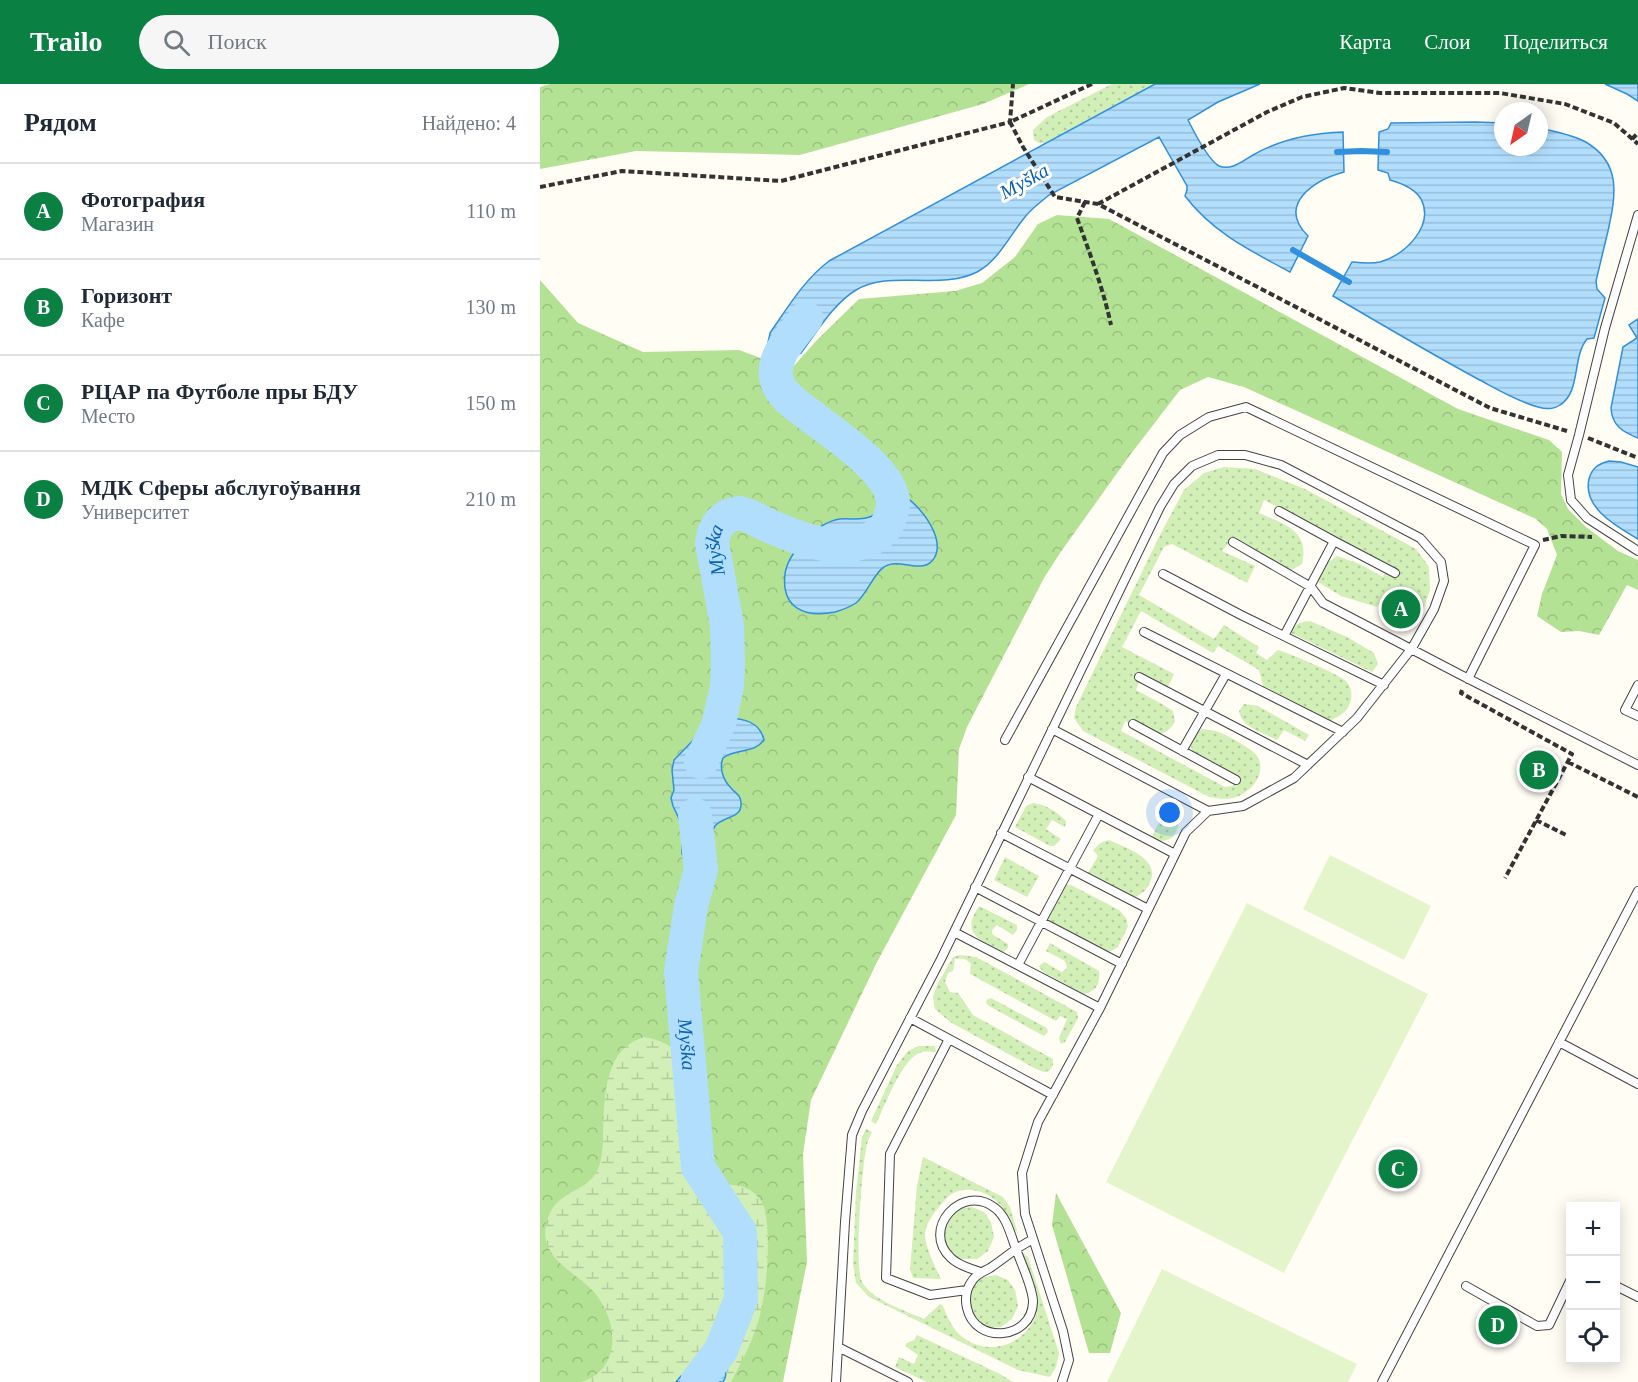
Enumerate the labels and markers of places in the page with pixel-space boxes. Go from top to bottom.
pin: A [1382,586,1420,632]
pin: B [1520,748,1558,792]
pin: C [1378,1146,1418,1192]
pin: D [1478,1302,1518,1348]

